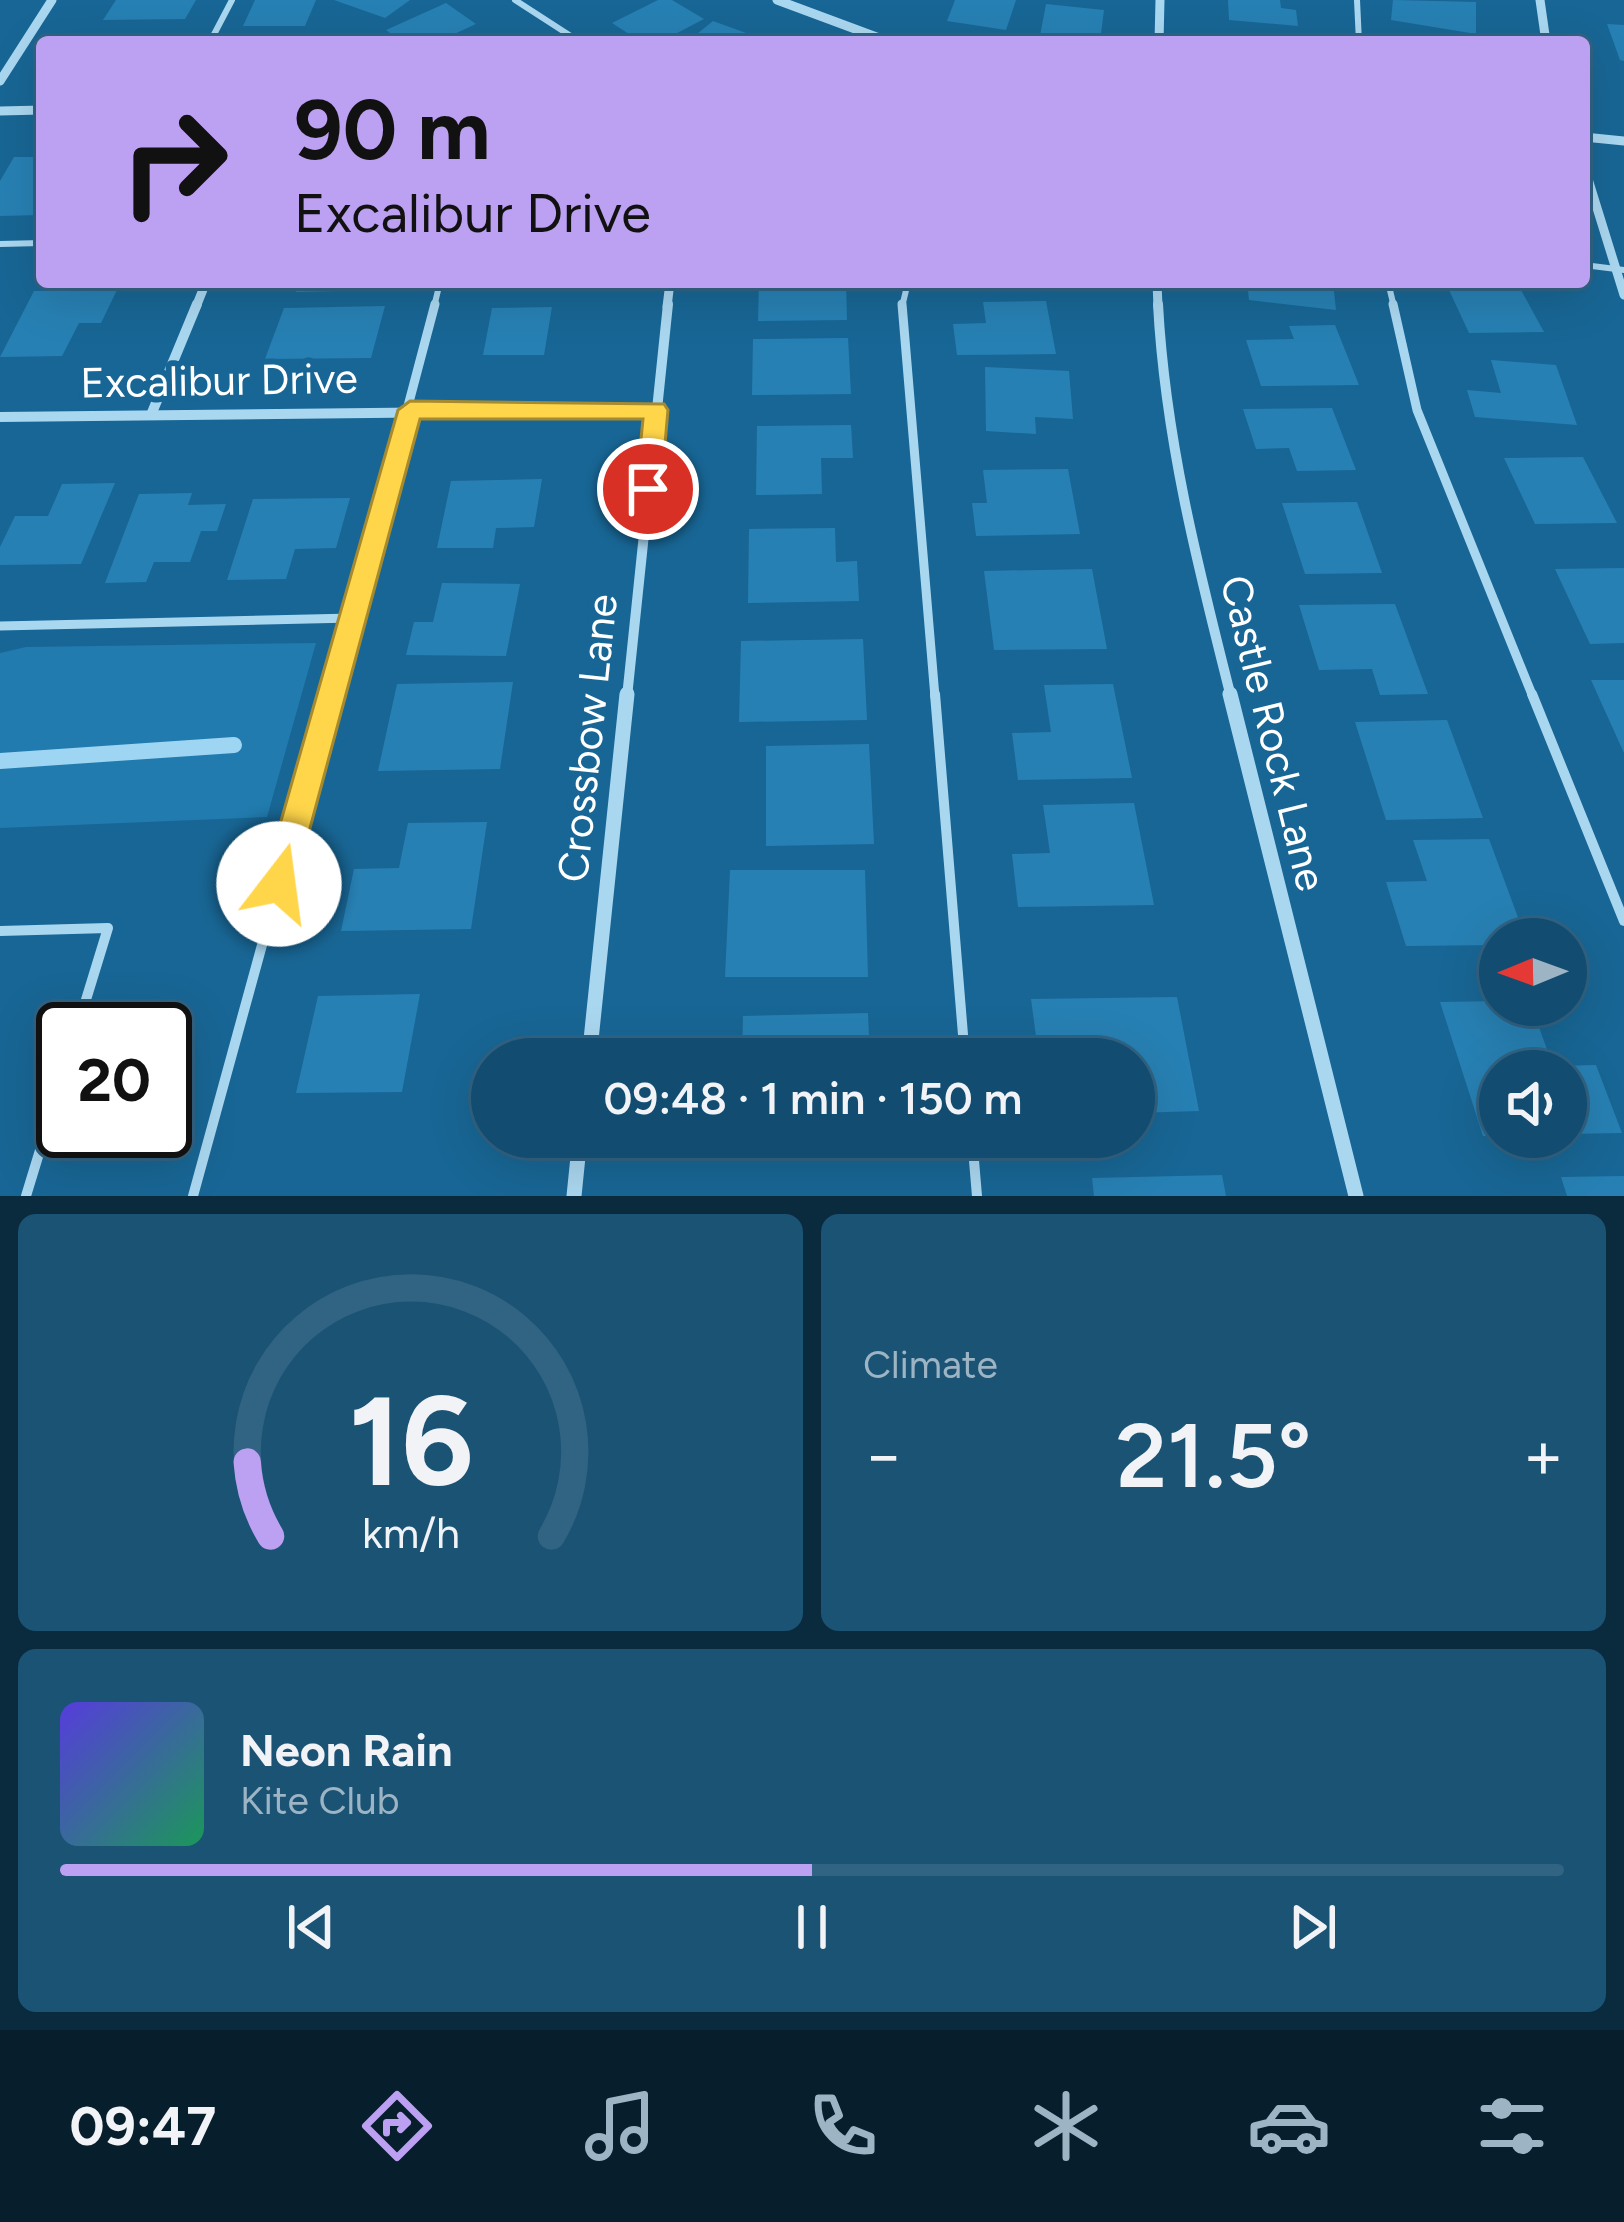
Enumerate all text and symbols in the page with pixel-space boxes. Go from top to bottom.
text: 90 m [294,79,490,180]
icon: right [96,84,252,240]
text: Excalibur Drive [294,181,651,246]
street label: Excalibur Drive [80,353,358,408]
pin [597,438,699,540]
icon: arrive [615,456,681,522]
street label: Castle Rock Lane [1210,570,1337,896]
street label: Crossbow Lane [547,592,628,885]
position arrow [216,821,342,947]
north arrow [1479,918,1587,1026]
map controls [1479,918,1587,1158]
speed limit sign: 20 [36,1002,192,1158]
button: sound [1479,1050,1587,1158]
text: 09:48 · 1 min · 150 m [604,1071,1022,1125]
text: Climate [863,1341,998,1388]
text: 16 [348,1366,473,1516]
text: 21.5° [1116,1401,1311,1510]
text: − [863,1415,904,1495]
text: + [1523,1415,1564,1495]
text: km/h [362,1506,459,1558]
text: Neon Rain [240,1723,453,1777]
text: Kite Club [240,1777,400,1824]
icon: previous [278,1894,344,1960]
icon: pause [779,1894,845,1960]
icon: next [1280,1894,1346,1960]
icon: directions [355,2084,439,2168]
icon: music [578,2084,662,2168]
icon: phone [801,2084,885,2168]
icon: climate [1024,2084,1108,2168]
icon: car [1247,2084,1331,2168]
icon: filters [1470,2084,1554,2168]
text: 09:47 [70,2094,216,2159]

